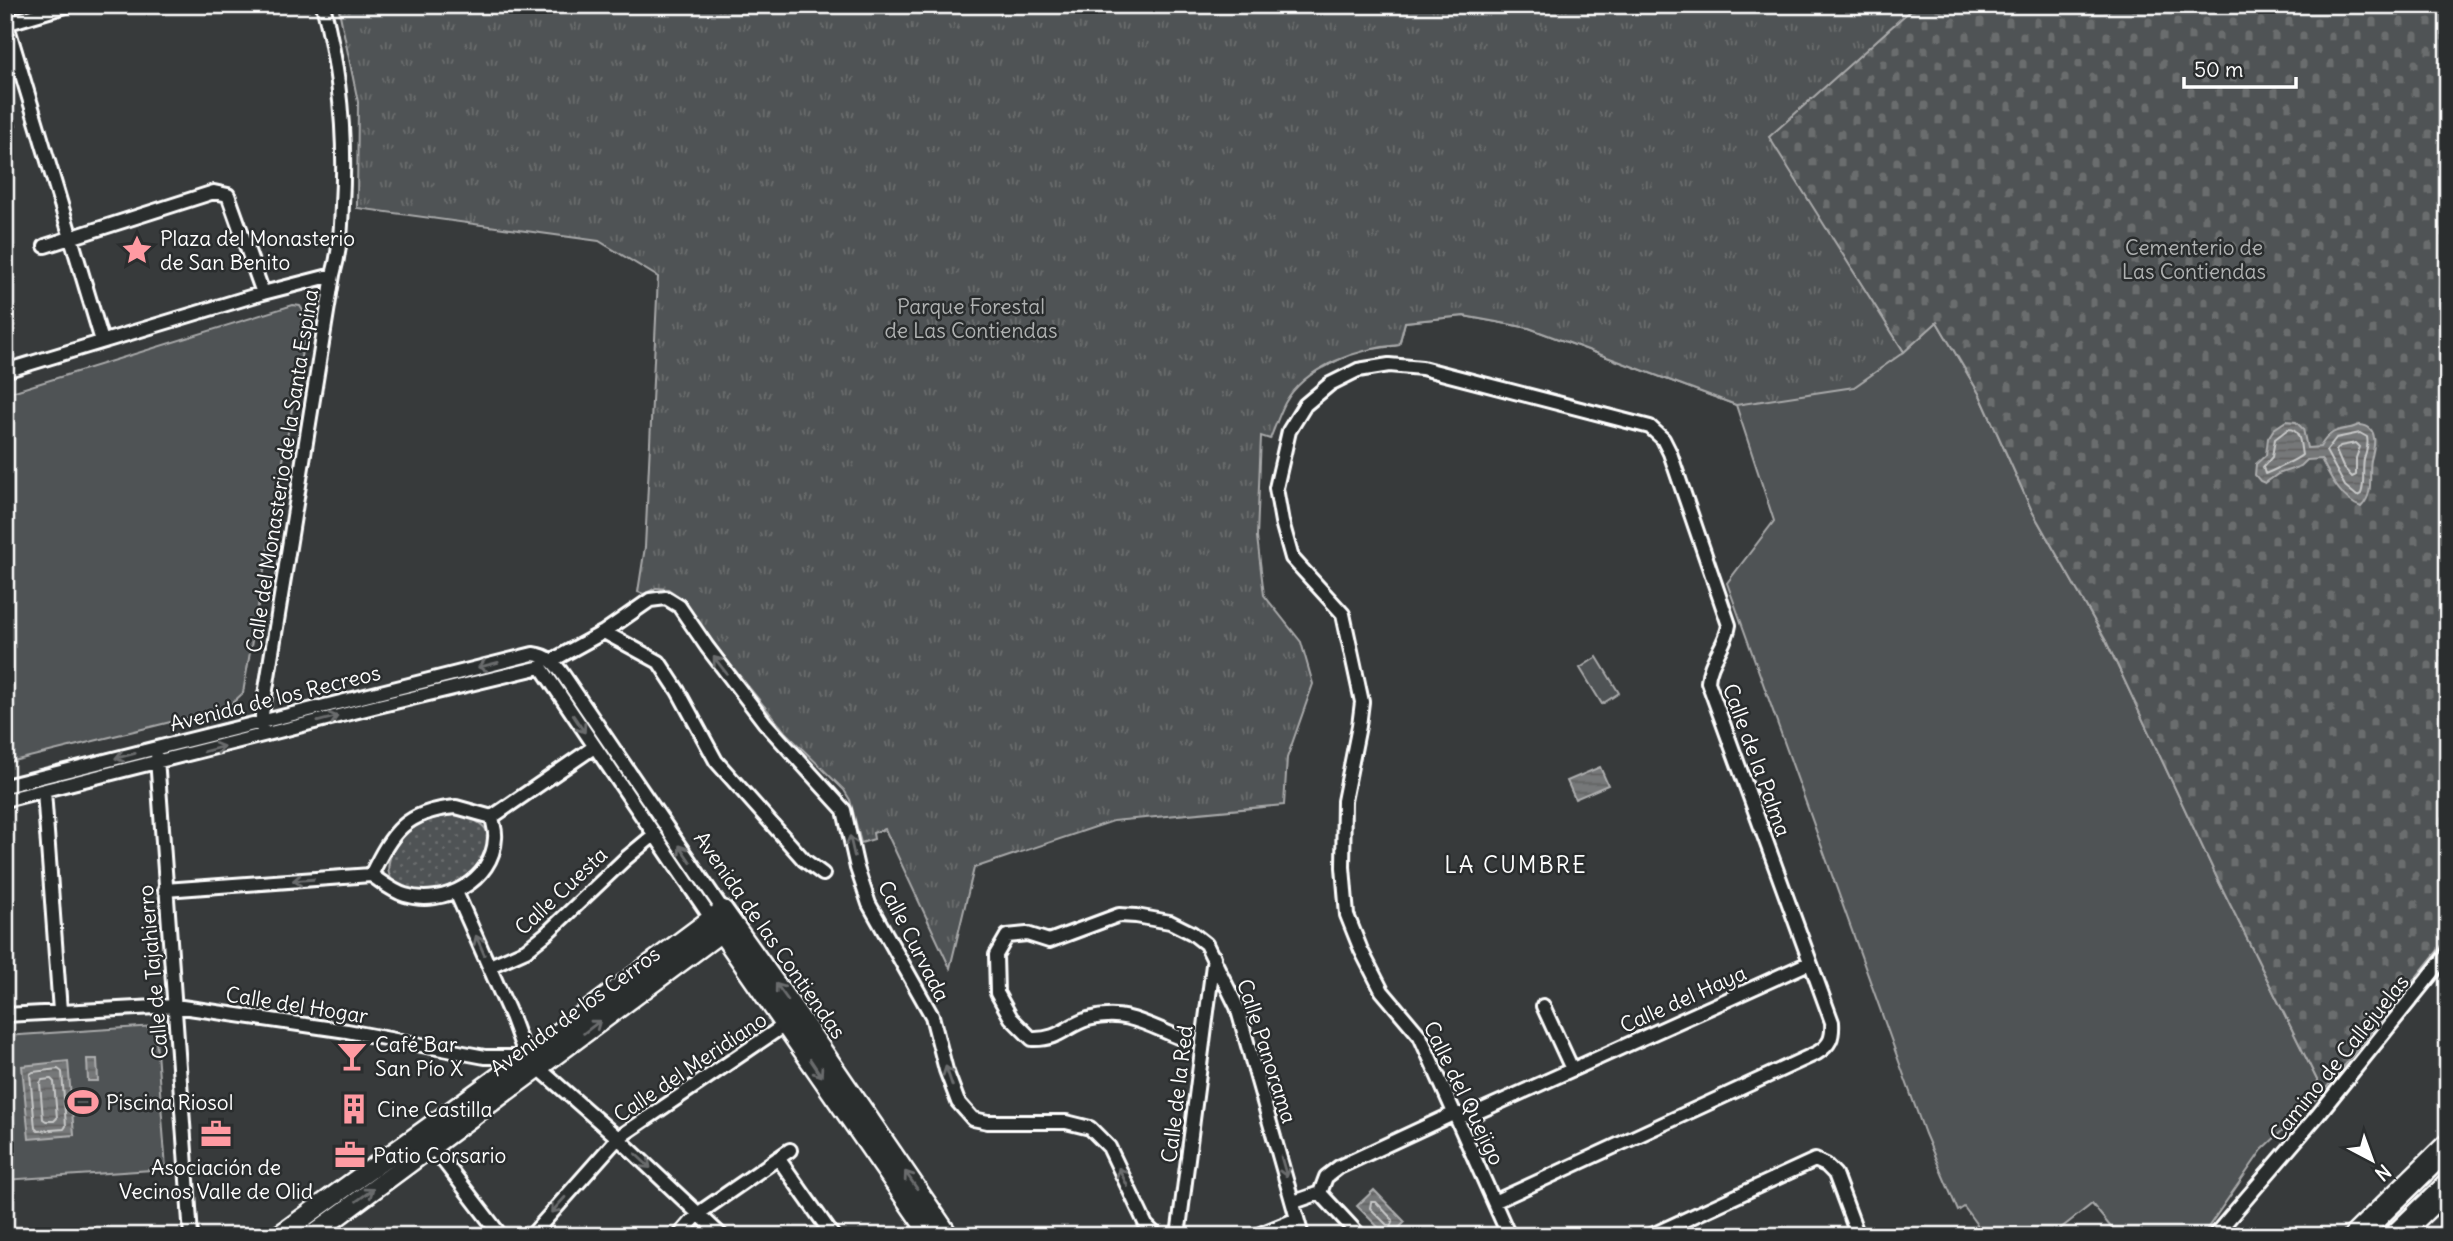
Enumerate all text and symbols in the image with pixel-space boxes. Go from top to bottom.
scale bar [2184,46,2296,90]
text: 50 m [2194,56,2243,83]
place label: Plaza del Monasterio de San Benito [160,225,355,276]
place icon: Plaza del Monasterio de San Benito [120,233,154,267]
park label: Cementerio de Las Contiendas [2122,234,2266,285]
street label: Calle del Monasterio de la Santa Espina [240,287,324,655]
park label: Parque Forestal de Las Contiendas [885,293,1057,344]
one-way arrow [713,656,728,674]
street label: Avenida de los Recreos [167,659,383,737]
one-way arrow [477,659,500,672]
street label: Calle de la Palma [1717,680,1797,840]
one-way arrow [316,712,339,725]
one-way arrow [572,714,586,733]
one-way arrow [203,741,225,754]
one-way arrow [114,750,137,763]
street label: Avenida de las Contiendas [688,826,852,1044]
one-way arrow [845,835,859,858]
street label: Calle Cuesta [509,841,613,941]
one-way arrow [678,844,692,864]
district label: LA CUMBRE [1444,850,1588,879]
one-way arrow [293,874,315,887]
street label: Calle Curvada [872,876,956,1006]
street label: Calle de Tajahierro [132,884,174,1060]
one-way arrow [473,934,486,956]
street label: Avenida de los Cerros [485,940,665,1082]
street label: Calle del Haya [1616,959,1750,1039]
street label: Camino de Callejuelas [2263,969,2415,1147]
street label: Calle Panorama [1231,975,1303,1127]
street label: Calle del Hogar [224,980,371,1030]
one-way arrow [775,983,789,1002]
street label: Calle del Meridiano [608,1006,772,1128]
street label: Calle del Quejigo [1417,1017,1511,1169]
one-way arrow [582,1019,601,1034]
street label: Calle de la Red [1155,1024,1199,1164]
place label: Café Bar San Pío X [375,1031,463,1082]
bar icon: Café Bar San Pío X [335,1039,369,1073]
one-way arrow [808,1058,823,1077]
one-way arrow [942,1066,954,1088]
sports icon: Piscina Riosol [66,1085,100,1119]
place label: Piscina Riosol [106,1089,233,1116]
building icon: Cine Castilla [337,1092,371,1126]
place label: Cine Castilla [377,1096,492,1123]
office icon: Asociación de Vecinos Valle de Olid [199,1117,233,1151]
north arrow [2338,1126,2408,1196]
office icon: Patio Corsario [333,1138,367,1172]
place label: Patio Corsario [373,1142,506,1169]
one-way arrow [634,1153,652,1169]
place label: Asociación de Vecinos Valle de Olid [119,1154,313,1205]
one-way arrow [1278,1156,1291,1178]
text: N [2370,1159,2396,1186]
one-way arrow [1115,1167,1129,1188]
one-way arrow [904,1170,918,1190]
one-way arrow [356,1188,374,1203]
one-way arrow [550,1196,566,1214]

